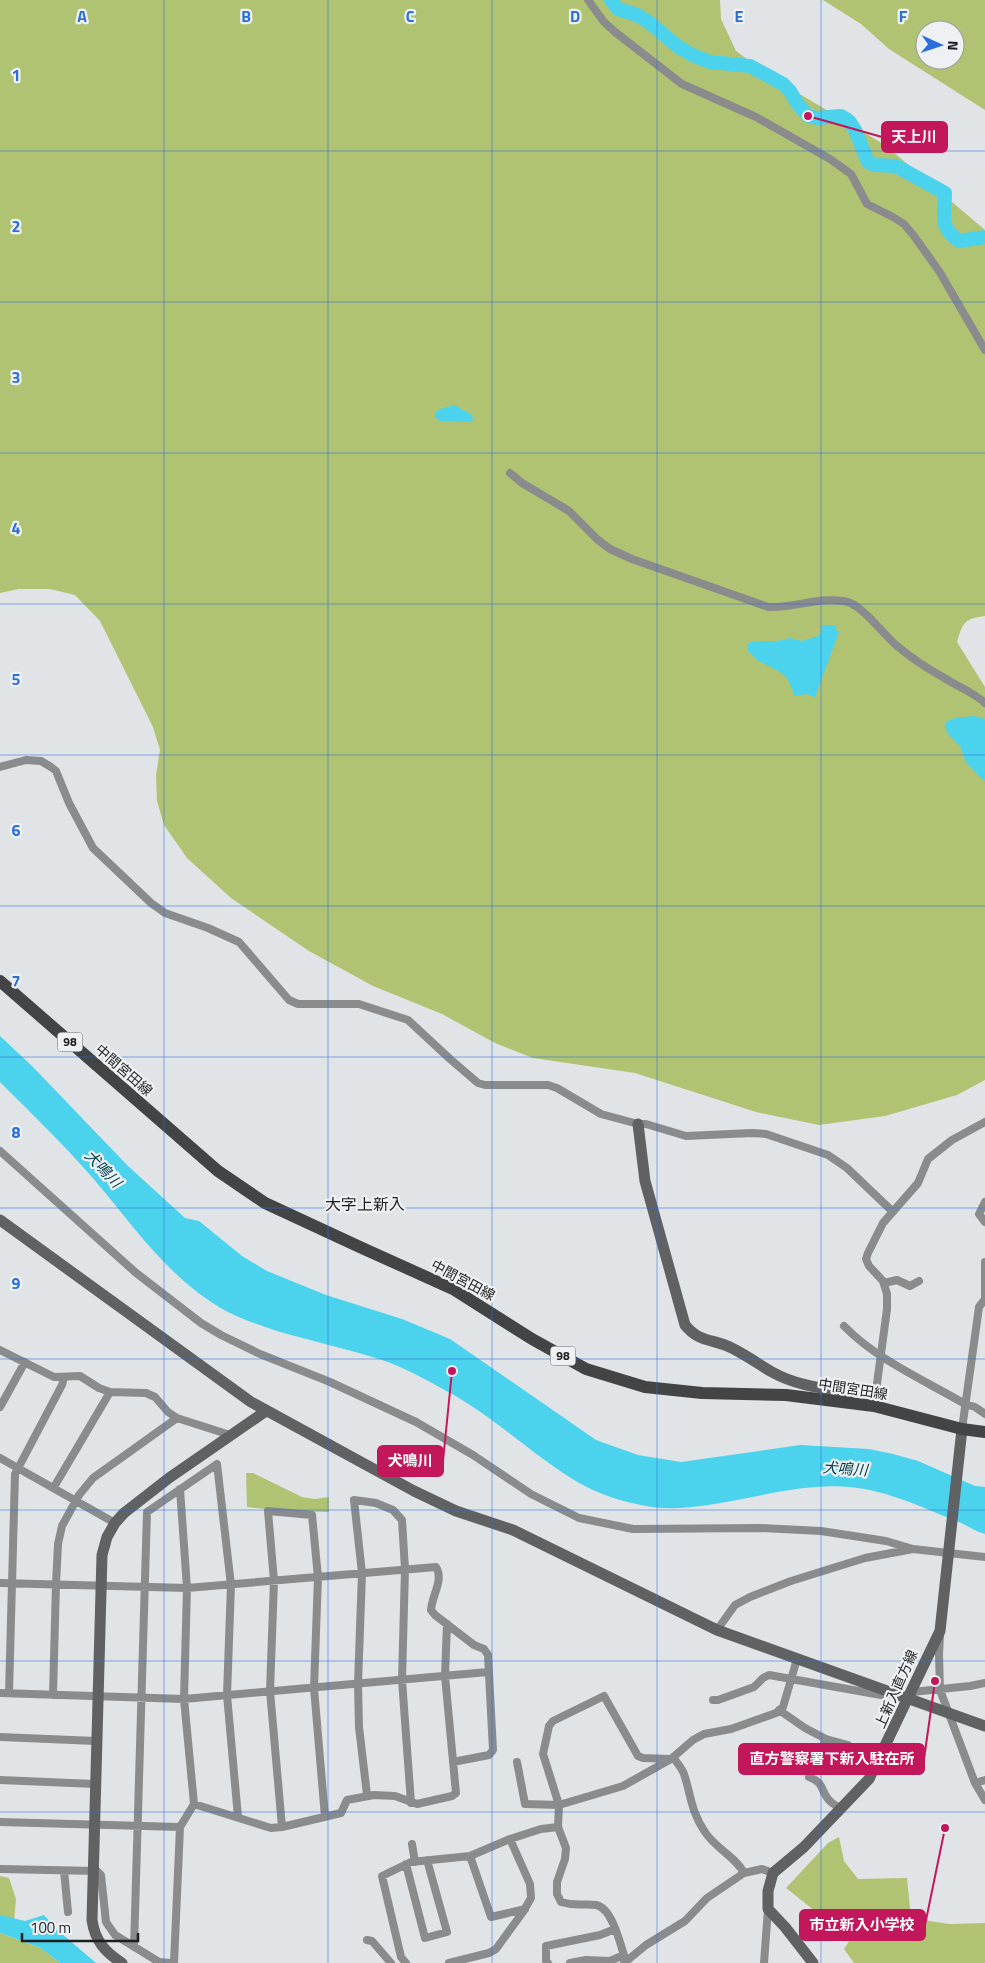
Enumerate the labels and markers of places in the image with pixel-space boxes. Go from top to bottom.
callout: 天上川 [882,122,947,152]
callout: 犬鳴川 [378,1446,443,1476]
callout: 直方警察署下新入駐在所 [739,1744,924,1774]
callout: 市立新入小学校 [800,1910,925,1940]

